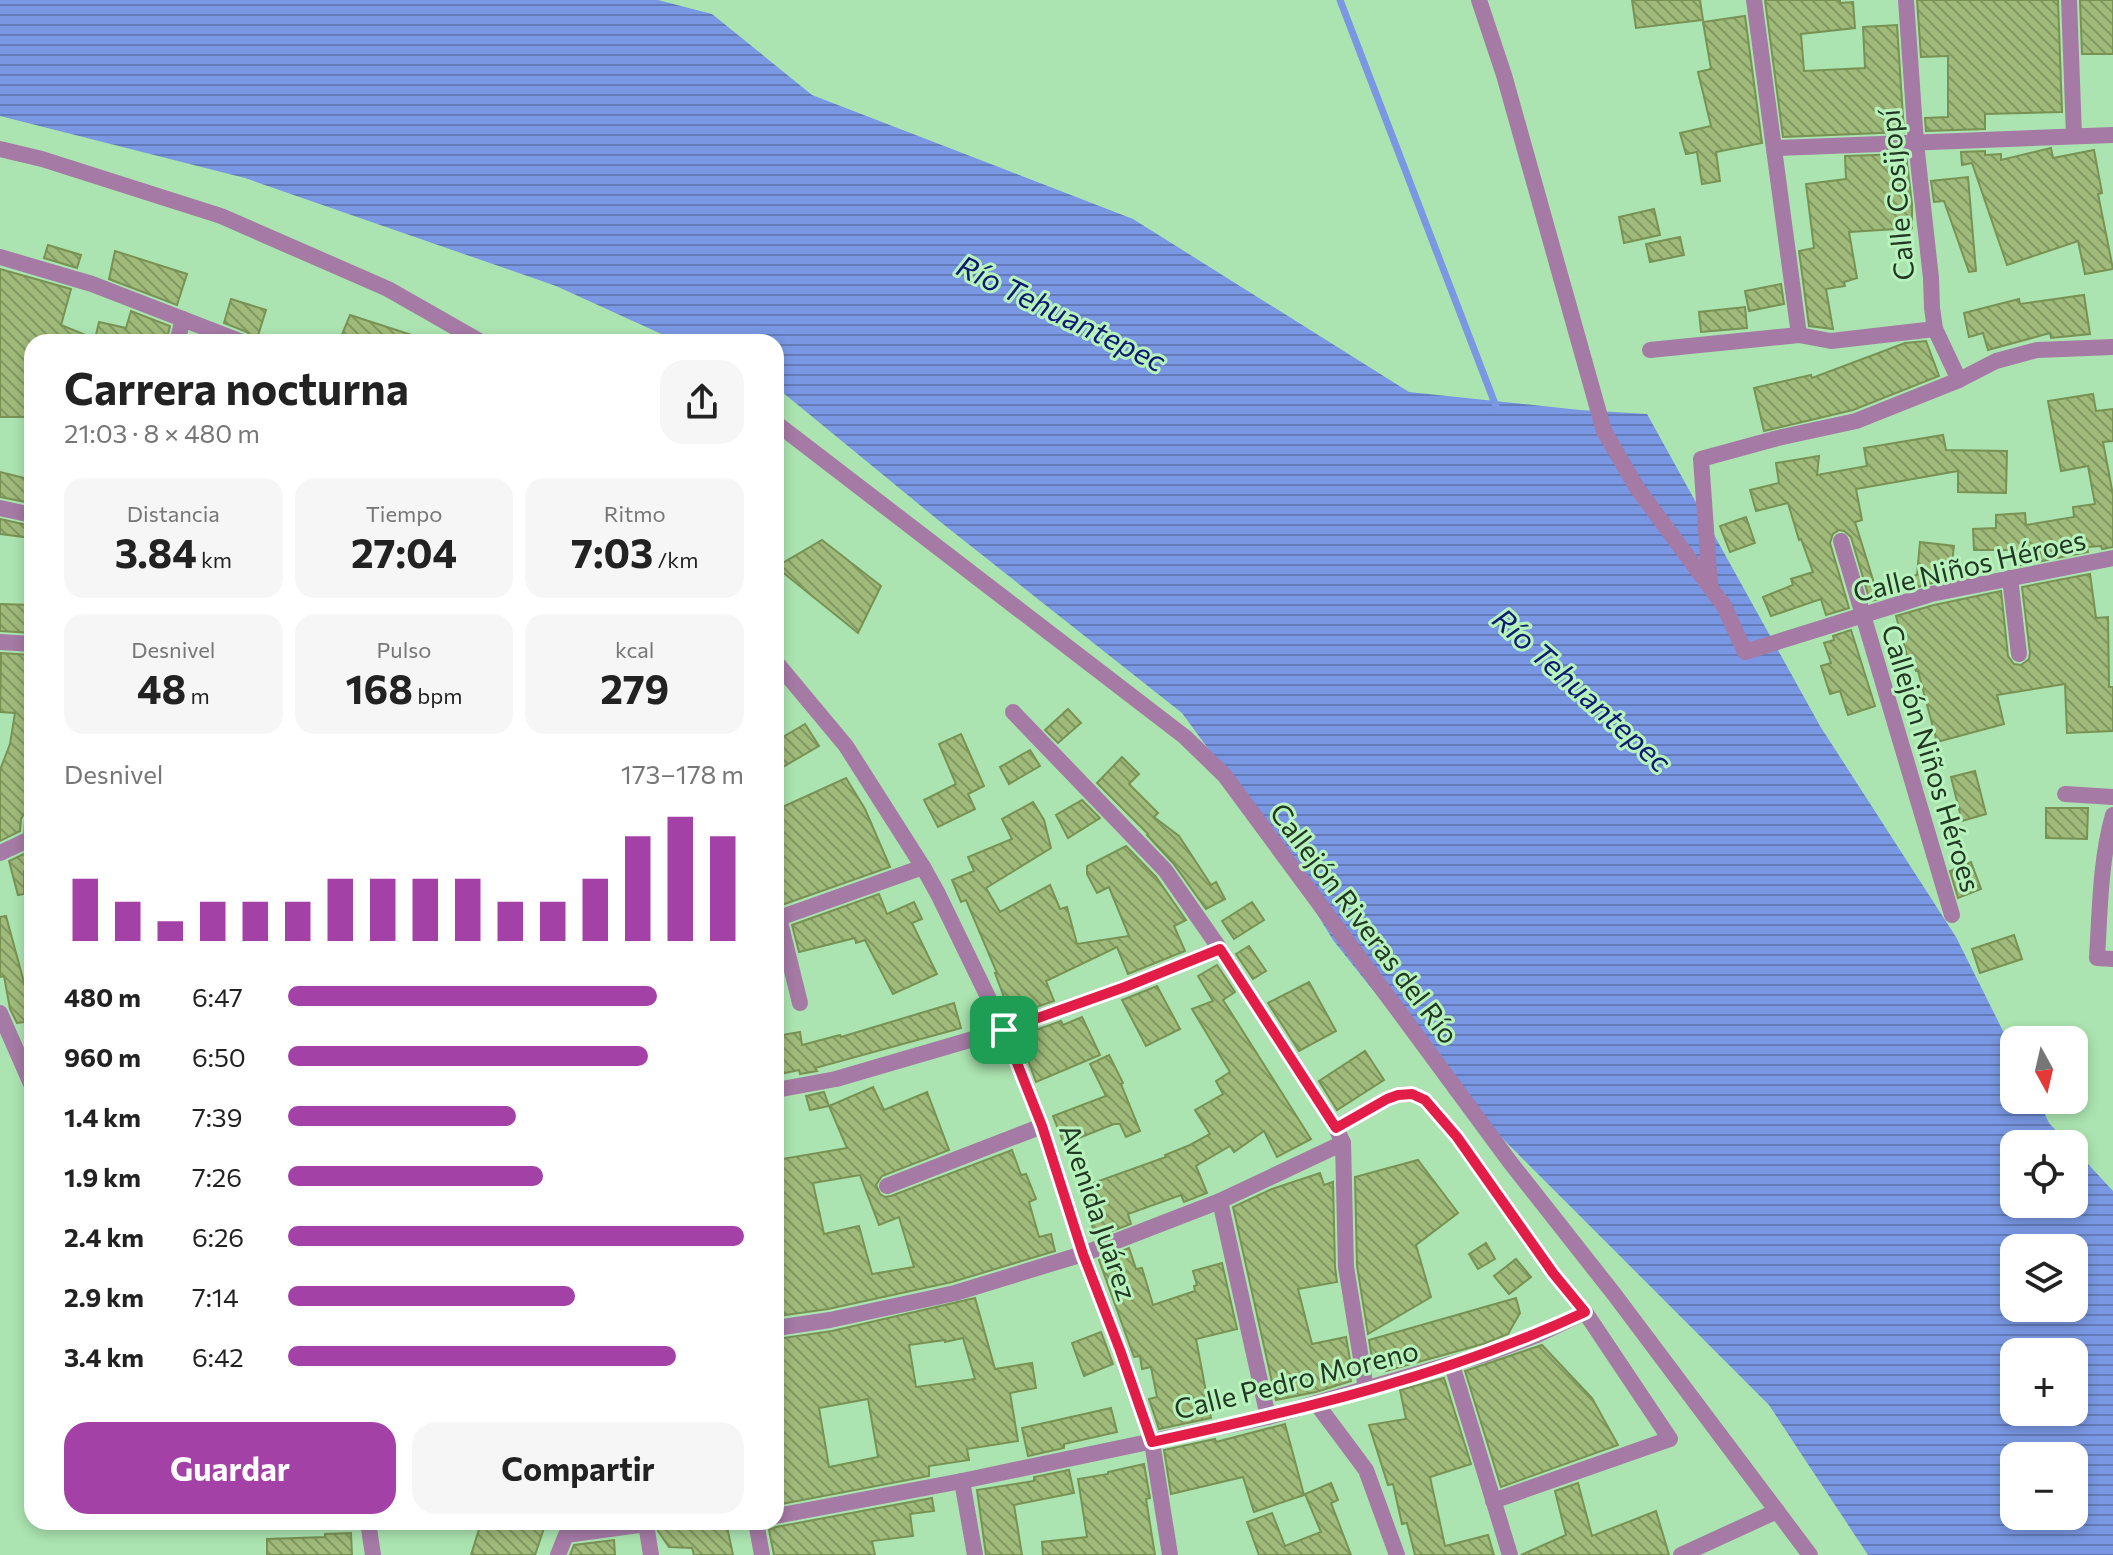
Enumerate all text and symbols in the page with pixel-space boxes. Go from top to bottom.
street label: Calle Cosijopí [1872,107,1920,282]
water label: Río Tehuantepec [952,246,1172,379]
text: Carrera nocturna [64,360,409,414]
button: share [660,360,744,444]
text: 21:03 · 8 × 480 m [64,417,260,448]
text: Distancia [127,500,220,527]
text: Tiempo [366,500,442,527]
text: Ritmo [604,500,666,527]
street label: Calle Niños Héroes [1849,522,2089,608]
text: 3.84 [115,527,197,576]
text: 27:04 [351,527,457,576]
text: 7:03 [571,527,653,576]
text: km [197,546,232,573]
text: /km [653,546,698,573]
water label: Río Tehuantepec [1486,599,1680,779]
street label: Callejón Niños Héroes [1875,620,1989,896]
text: Desnivel [131,636,215,663]
text: Pulso [377,636,431,663]
text: kcal [615,636,654,663]
text: 48 [137,663,186,712]
text: 168 [346,663,413,712]
text: 279 [600,663,669,712]
text: m [186,682,210,709]
text: bpm [413,682,462,709]
text: Desnivel [64,758,163,789]
text: 173–178 m [621,758,744,789]
street label: Callejón Riveras del Río [1263,796,1467,1050]
text: 480 m [64,981,141,1012]
text: 6:47 [192,981,243,1012]
pin [970,996,1038,1064]
icon: arrive [982,1008,1026,1052]
north arrow [2000,1026,2088,1114]
map controls [2000,1026,2088,1530]
text: 960 m [64,1041,141,1072]
text: 6:50 [192,1041,246,1072]
text: 1.4 km [64,1101,141,1132]
text: 7:39 [192,1101,242,1132]
street label: Avenida Juárez [1053,1119,1145,1305]
button: locate [2000,1130,2088,1218]
text: 1.9 km [64,1161,141,1192]
text: 7:26 [192,1161,242,1192]
text: 2.4 km [64,1221,144,1252]
text: 6:26 [192,1221,244,1252]
button: layers [2000,1234,2088,1322]
text: 2.9 km [64,1281,144,1312]
text: 7:14 [192,1281,239,1312]
street label: Calle Pedro Moreno [1170,1332,1422,1426]
button: + [2000,1338,2088,1426]
text: 3.4 km [64,1341,144,1372]
text: 6:42 [192,1341,244,1372]
button: Guardar [64,1422,396,1514]
button: Compartir [412,1422,744,1514]
button: − [2000,1442,2088,1530]

